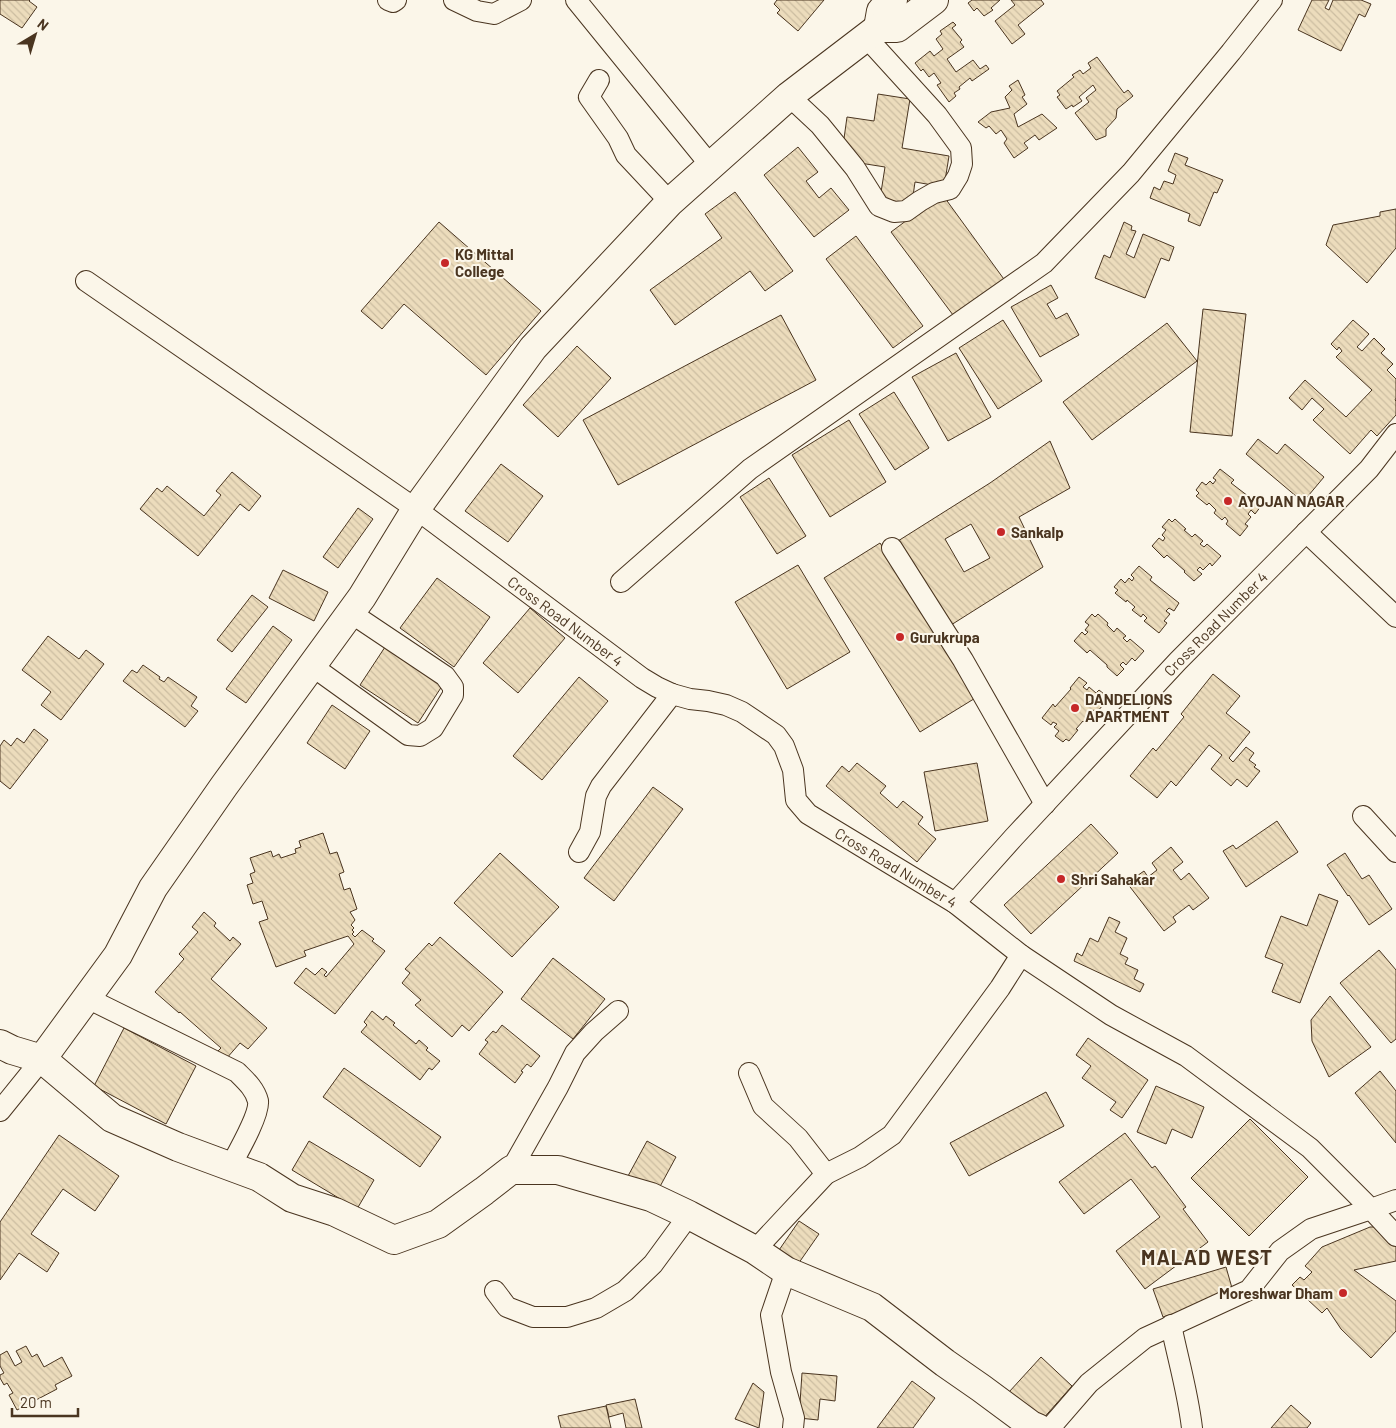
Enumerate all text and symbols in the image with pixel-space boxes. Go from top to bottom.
north arrow [10,10,60,60]
text: N [34,15,52,34]
place label: KG Mittal College [455,245,514,280]
marker: KG Mittal College [439,257,451,269]
place label: AYOJAN NAGAR [1238,492,1344,510]
marker: AYOJAN NAGAR [1222,495,1234,507]
place label: Sankalp [1011,523,1064,541]
marker: Sankalp [995,526,1007,538]
street label: Cross Road Number 4 [1160,568,1271,679]
street label: Cross Road Number 4 [504,572,627,670]
place label: Gurukrupa [910,628,980,646]
marker: Gurukrupa [894,631,906,643]
place label: DANDELIONS APARTMENT [1085,690,1172,725]
marker: DANDELIONS APARTMENT [1069,702,1081,714]
street label: Cross Road Number 4 [832,824,961,911]
place label: Shri Sahakar [1071,870,1155,888]
marker: Shri Sahakar [1055,873,1067,885]
district label: MALAD WEST [1141,1245,1273,1269]
place label: Moreshwar Dham [1219,1284,1333,1302]
marker: Moreshwar Dham [1337,1287,1349,1299]
scale bar [12,1386,79,1418]
text: 20 m [20,1393,52,1411]

